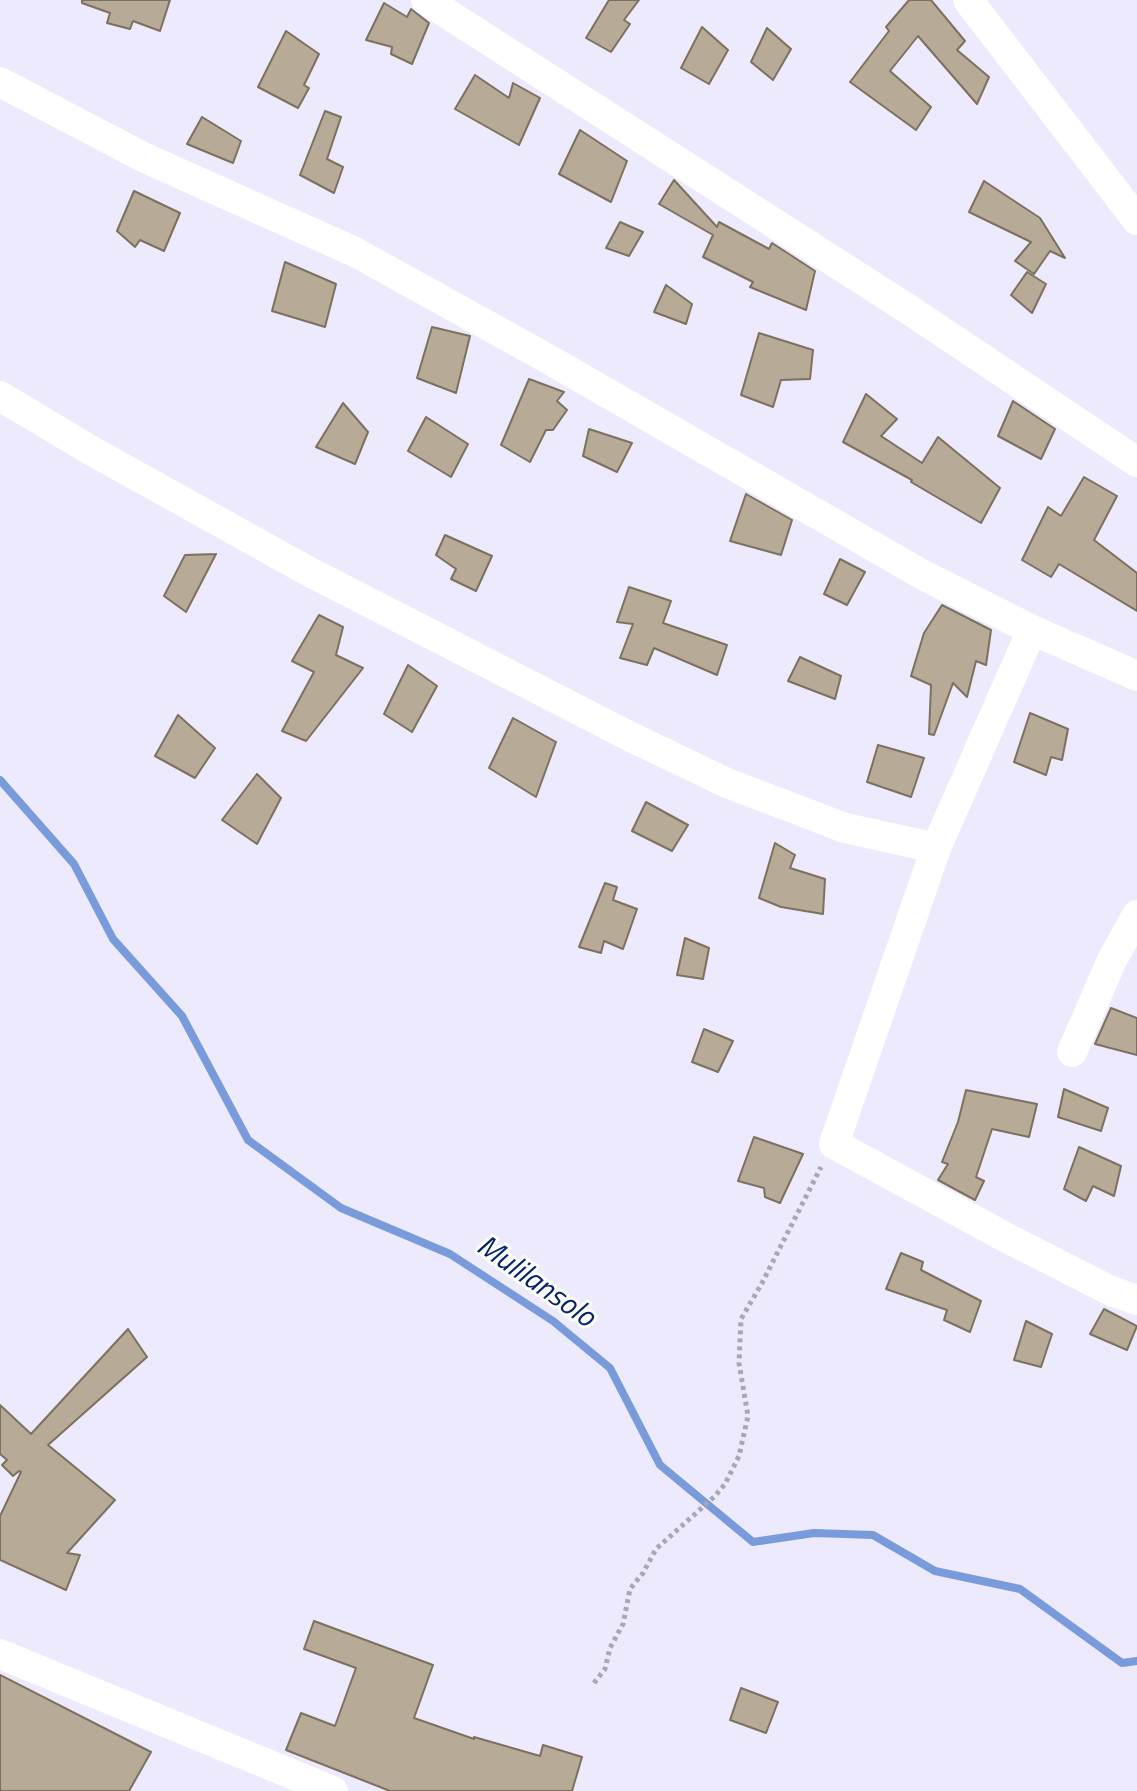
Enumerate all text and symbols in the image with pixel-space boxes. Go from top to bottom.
water label: Mulilansolo [469,1229,601,1337]

